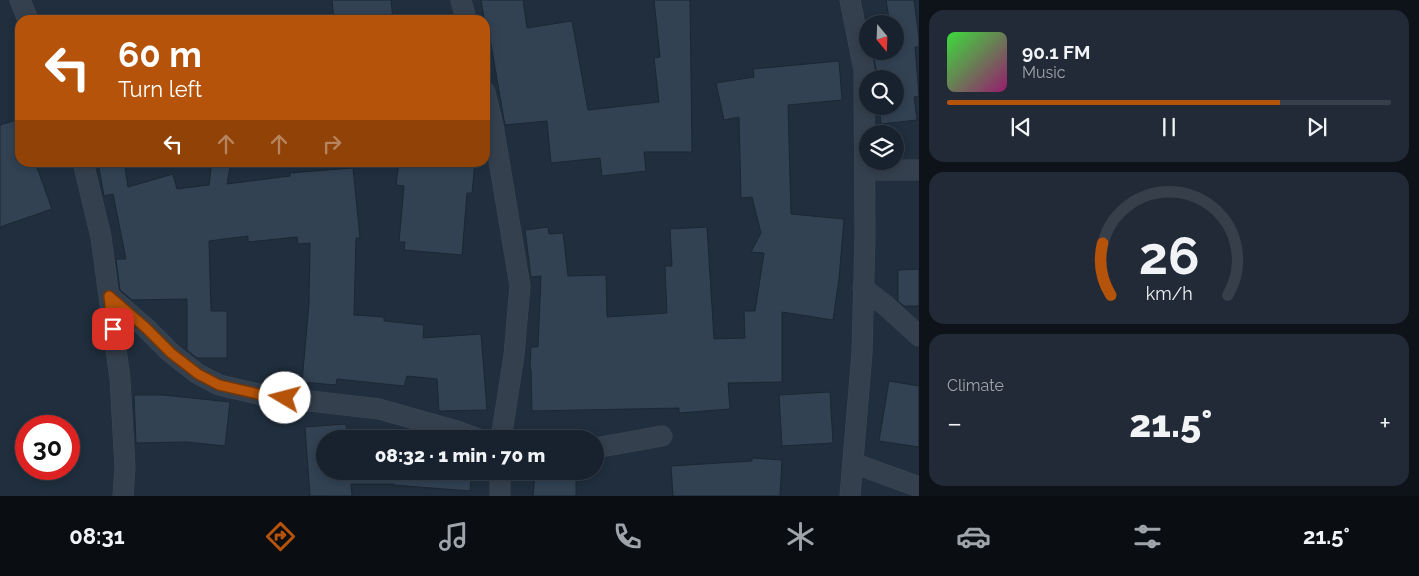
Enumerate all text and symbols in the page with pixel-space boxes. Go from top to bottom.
north arrow [859,15,904,60]
map controls [859,15,904,170]
text: 60 m [118,34,202,75]
icon: left [35,35,100,100]
text: 90.1 FM [1022,41,1090,63]
text: Music [1022,63,1066,82]
button: search [859,70,904,115]
text: Turn left [118,76,202,102]
icon: previous [1007,113,1035,141]
icon: pause [1155,113,1183,141]
icon: next [1303,113,1331,141]
button: layers [859,125,904,170]
icon: left [159,130,187,158]
icon: ahead [212,130,240,158]
icon: ahead [265,130,293,158]
icon: right [318,130,346,158]
text: 26 [1139,225,1199,286]
text: km/h [1145,283,1193,304]
pin [92,308,134,350]
icon: arrive [99,315,127,343]
position arrow [258,371,310,423]
text: Climate [947,376,1004,395]
text: 21.5° [1129,401,1212,446]
text: − [947,407,962,440]
text: + [1379,407,1391,440]
speed limit sign: 30 [15,415,80,480]
text: 08:32 · 1 min · 70 m [375,444,545,466]
icon: directions [263,519,298,554]
icon: music [436,519,471,554]
icon: phone [610,519,645,554]
icon: climate [783,519,818,554]
icon: car [956,519,991,554]
icon: filters [1130,519,1165,554]
text: 08:31 [69,523,125,549]
text: 21.5° [1303,523,1350,549]

